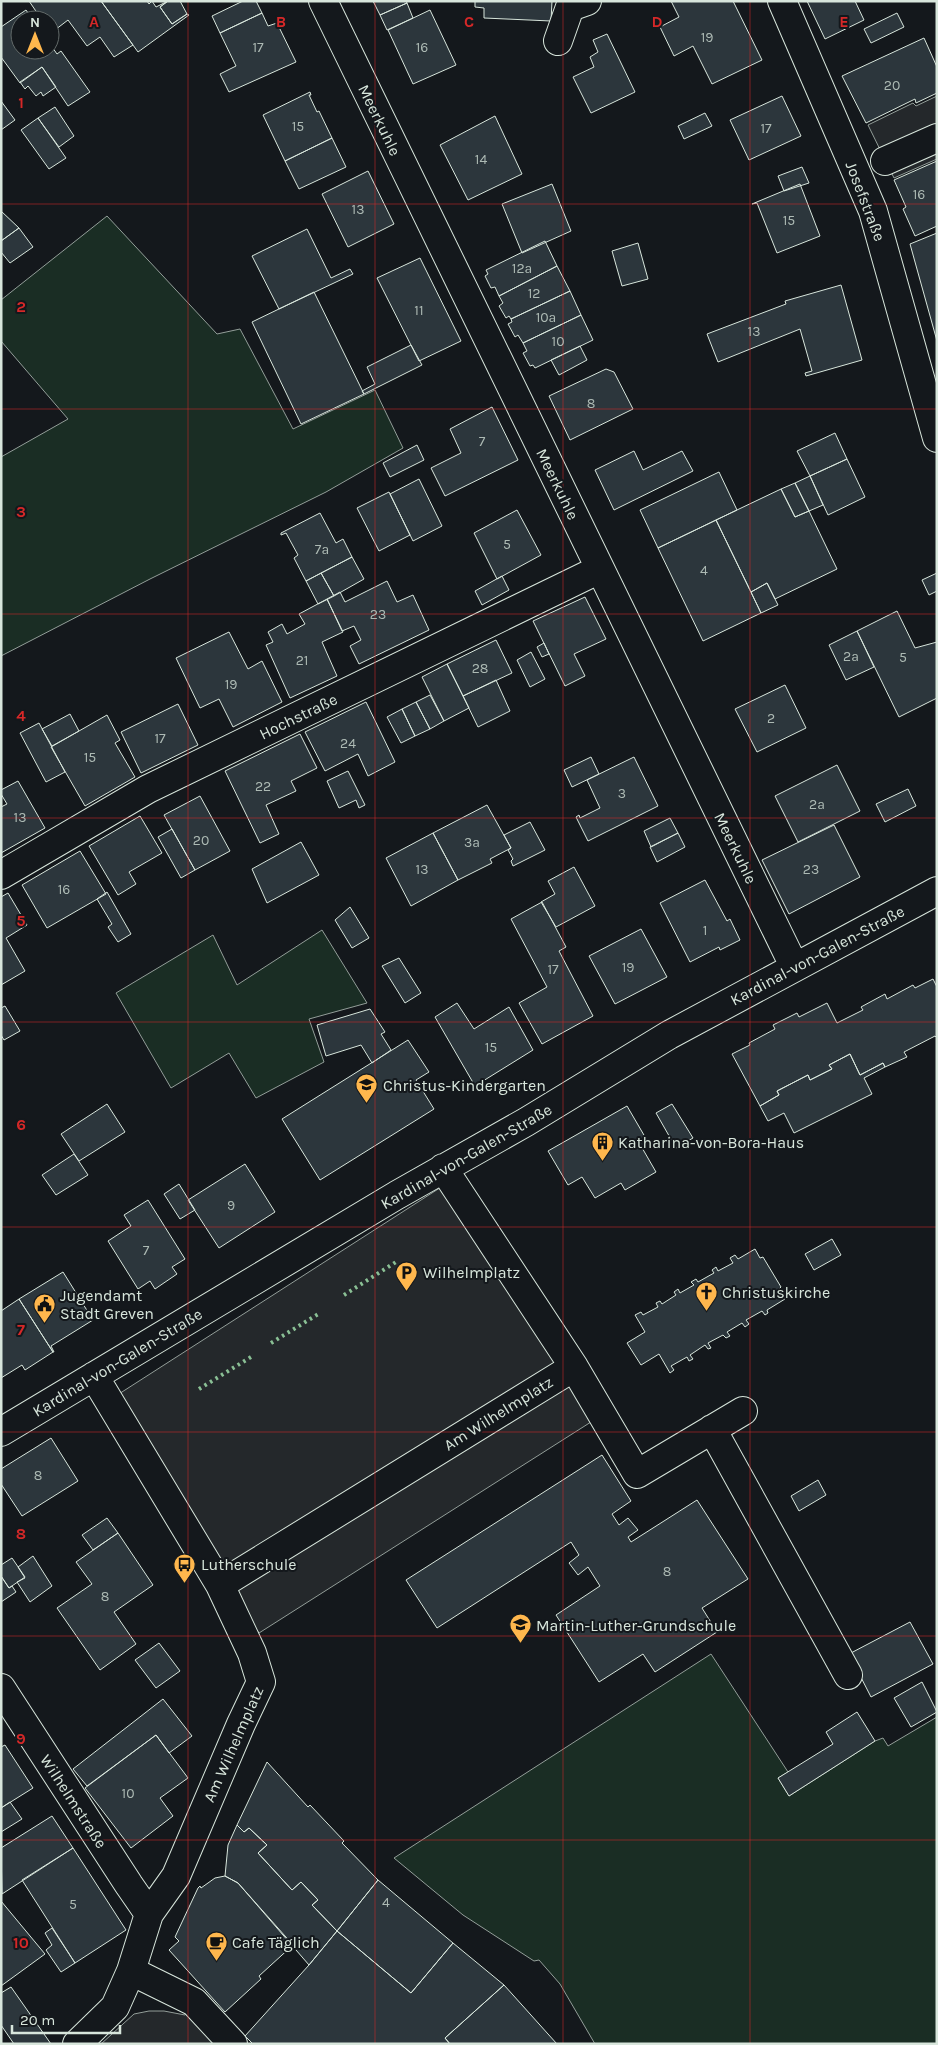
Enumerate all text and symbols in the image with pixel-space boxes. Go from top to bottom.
north arrow [10,10,60,60]
text: A [89,12,99,31]
text: B [276,12,286,31]
text: C [464,12,474,31]
text: D [652,12,663,31]
text: E [839,12,849,31]
text: N [30,14,40,31]
house number: 19 [701,29,713,46]
house number: 17 [252,39,264,56]
house number: 16 [416,39,428,56]
house number: 20 [884,77,900,94]
street label: Meerkuhle [354,82,405,159]
text: 1 [18,93,24,112]
house number: 15 [292,118,304,135]
house number: 17 [760,120,772,137]
house number: 14 [475,151,487,168]
street label: Josefstraße [842,159,889,244]
house number: 16 [913,186,925,203]
house number: 13 [352,201,364,218]
house number: 15 [783,212,795,229]
house number: 12a [512,260,532,277]
house number: 12 [528,285,540,302]
text: 2 [16,297,26,316]
house number: 11 [414,302,424,319]
house number: 10a [536,309,556,326]
house number: 13 [748,323,760,340]
house number: 10 [552,333,564,350]
house number: 8 [587,395,595,412]
house number: 7 [479,433,486,450]
street label: Meerkuhle [532,446,583,523]
text: 3 [16,502,26,521]
house number: 5 [503,536,511,553]
house number: 7a [315,541,329,558]
house number: 4 [700,562,708,579]
house number: 23 [370,606,386,623]
house number: 2a [843,648,859,665]
house number: 5 [899,649,907,666]
house number: 21 [296,652,308,669]
house number: 28 [472,660,488,677]
house number: 19 [225,676,237,693]
street label: Hochstraße [256,689,340,743]
text: 4 [16,706,26,725]
house number: 2 [767,710,775,727]
house number: 17 [154,730,166,747]
house number: 24 [340,735,356,752]
house number: 15 [84,749,96,766]
house number: 22 [255,778,271,795]
house number: 3 [618,785,626,802]
house number: 2a [809,796,825,813]
house number: 13 [14,809,26,826]
street label: Meerkuhle [710,810,761,887]
house number: 20 [193,832,209,849]
house number: 3a [464,834,480,851]
house number: 13 [416,861,428,878]
house number: 23 [803,861,819,878]
house number: 16 [58,881,70,898]
street label: Kardinal-von-Galen-Straße [727,901,908,1009]
text: 5 [16,911,26,930]
house number: 1 [703,922,707,939]
house number: 19 [622,959,634,976]
house number: 17 [547,961,559,978]
house number: 15 [485,1039,497,1056]
school or university icon: Christus-Kindergarten [355,1073,379,1104]
place label: Christus-Kindergarten [383,1076,546,1095]
street label: Kardinal-von-Galen-Straße [377,1100,555,1213]
text: 6 [16,1115,26,1134]
building icon: Katharina-von-Bora-Haus [590,1130,614,1161]
place label: Katharina-von-Bora-Haus [618,1133,804,1152]
house number: 9 [227,1197,235,1214]
house number: 7 [143,1242,150,1259]
parking icon: Wilhelmplatz [395,1260,419,1291]
place label: Wilhelmplatz [423,1263,520,1282]
church icon: Christuskirche [694,1280,718,1311]
place label: Christuskirche [722,1283,830,1302]
place label: Jugendamt Stadt Greven [60,1286,154,1323]
public building icon: Jugendamt Stadt Greven [32,1292,56,1323]
street label: Kardinal-von-Galen-Straße [29,1304,205,1421]
text: 7 [17,1320,25,1339]
street label: Am Wilhelmplatz [440,1372,556,1455]
house number: 8 [34,1467,42,1484]
text: 8 [16,1524,26,1543]
bus stop icon: Lutherschule [173,1552,197,1583]
place label: Lutherschule [201,1555,297,1574]
house number: 8 [663,1563,671,1580]
house number: 8 [101,1588,109,1605]
school or university icon: Martin-Luther-Grundschule [508,1613,532,1644]
place label: Martin-Luther-Grundschule [536,1616,736,1635]
street label: Am Wilhelmplatz [199,1683,268,1805]
text: 9 [16,1729,26,1748]
street label: Wilhelmstraße [36,1751,111,1852]
house number: 10 [122,1785,134,1802]
house number: 4 [382,1894,390,1911]
house number: 5 [69,1896,77,1913]
cafe icon: Cafe Täglich [204,1930,228,1961]
text: 10 [13,1933,29,1952]
place label: Cafe Täglich [232,1933,320,1952]
scale bar [12,2002,120,2034]
text: 20 m [20,2011,55,2029]

